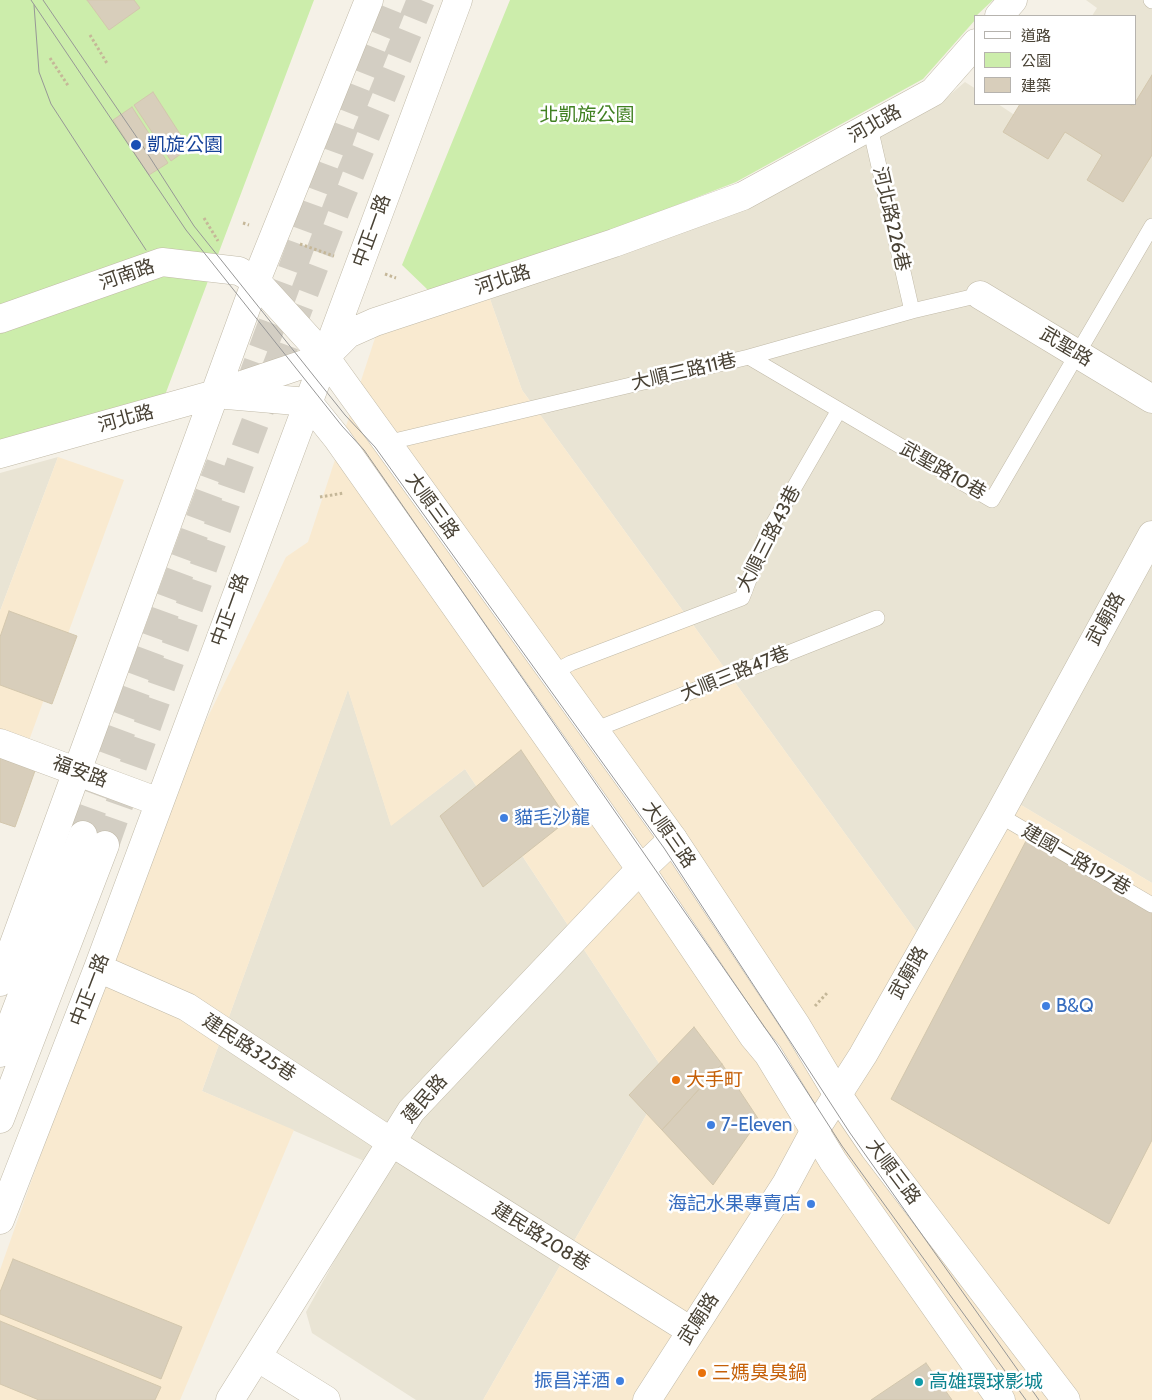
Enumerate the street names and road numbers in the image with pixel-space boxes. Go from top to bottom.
street label: 河北路 [845,100,905,148]
street label: 河北路226巷 [868,164,914,274]
street label: 中正一路 [348,191,396,271]
street label: 河南路 [96,255,158,295]
street label: 河北路 [472,260,534,300]
street label: 武聖路 [1036,323,1096,371]
street label: 大順三路11巷 [629,349,739,395]
street label: 河北路 [96,401,156,437]
street label: 武聖路10巷 [896,437,990,505]
street label: 大順三路 [400,469,464,543]
street label: 大順三路43巷 [732,482,806,596]
street label: 中正一路 [206,570,254,650]
street label: 武廟路 [1082,589,1130,649]
street label: 大順三路47巷 [677,642,793,706]
street label: 福安路 [49,752,111,792]
street label: 大順三路 [638,797,700,873]
street label: 建國一路197巷 [1018,820,1134,900]
street label: 武廟路 [885,943,933,1003]
street label: 中正一路 [66,950,114,1030]
street label: 建民路325巷 [198,1009,300,1087]
street label: 建民路 [398,1070,452,1128]
street label: 大順三路 [861,1135,925,1209]
street label: 建民路208巷 [488,1198,594,1276]
street label: 武廟路 [674,1289,724,1349]

